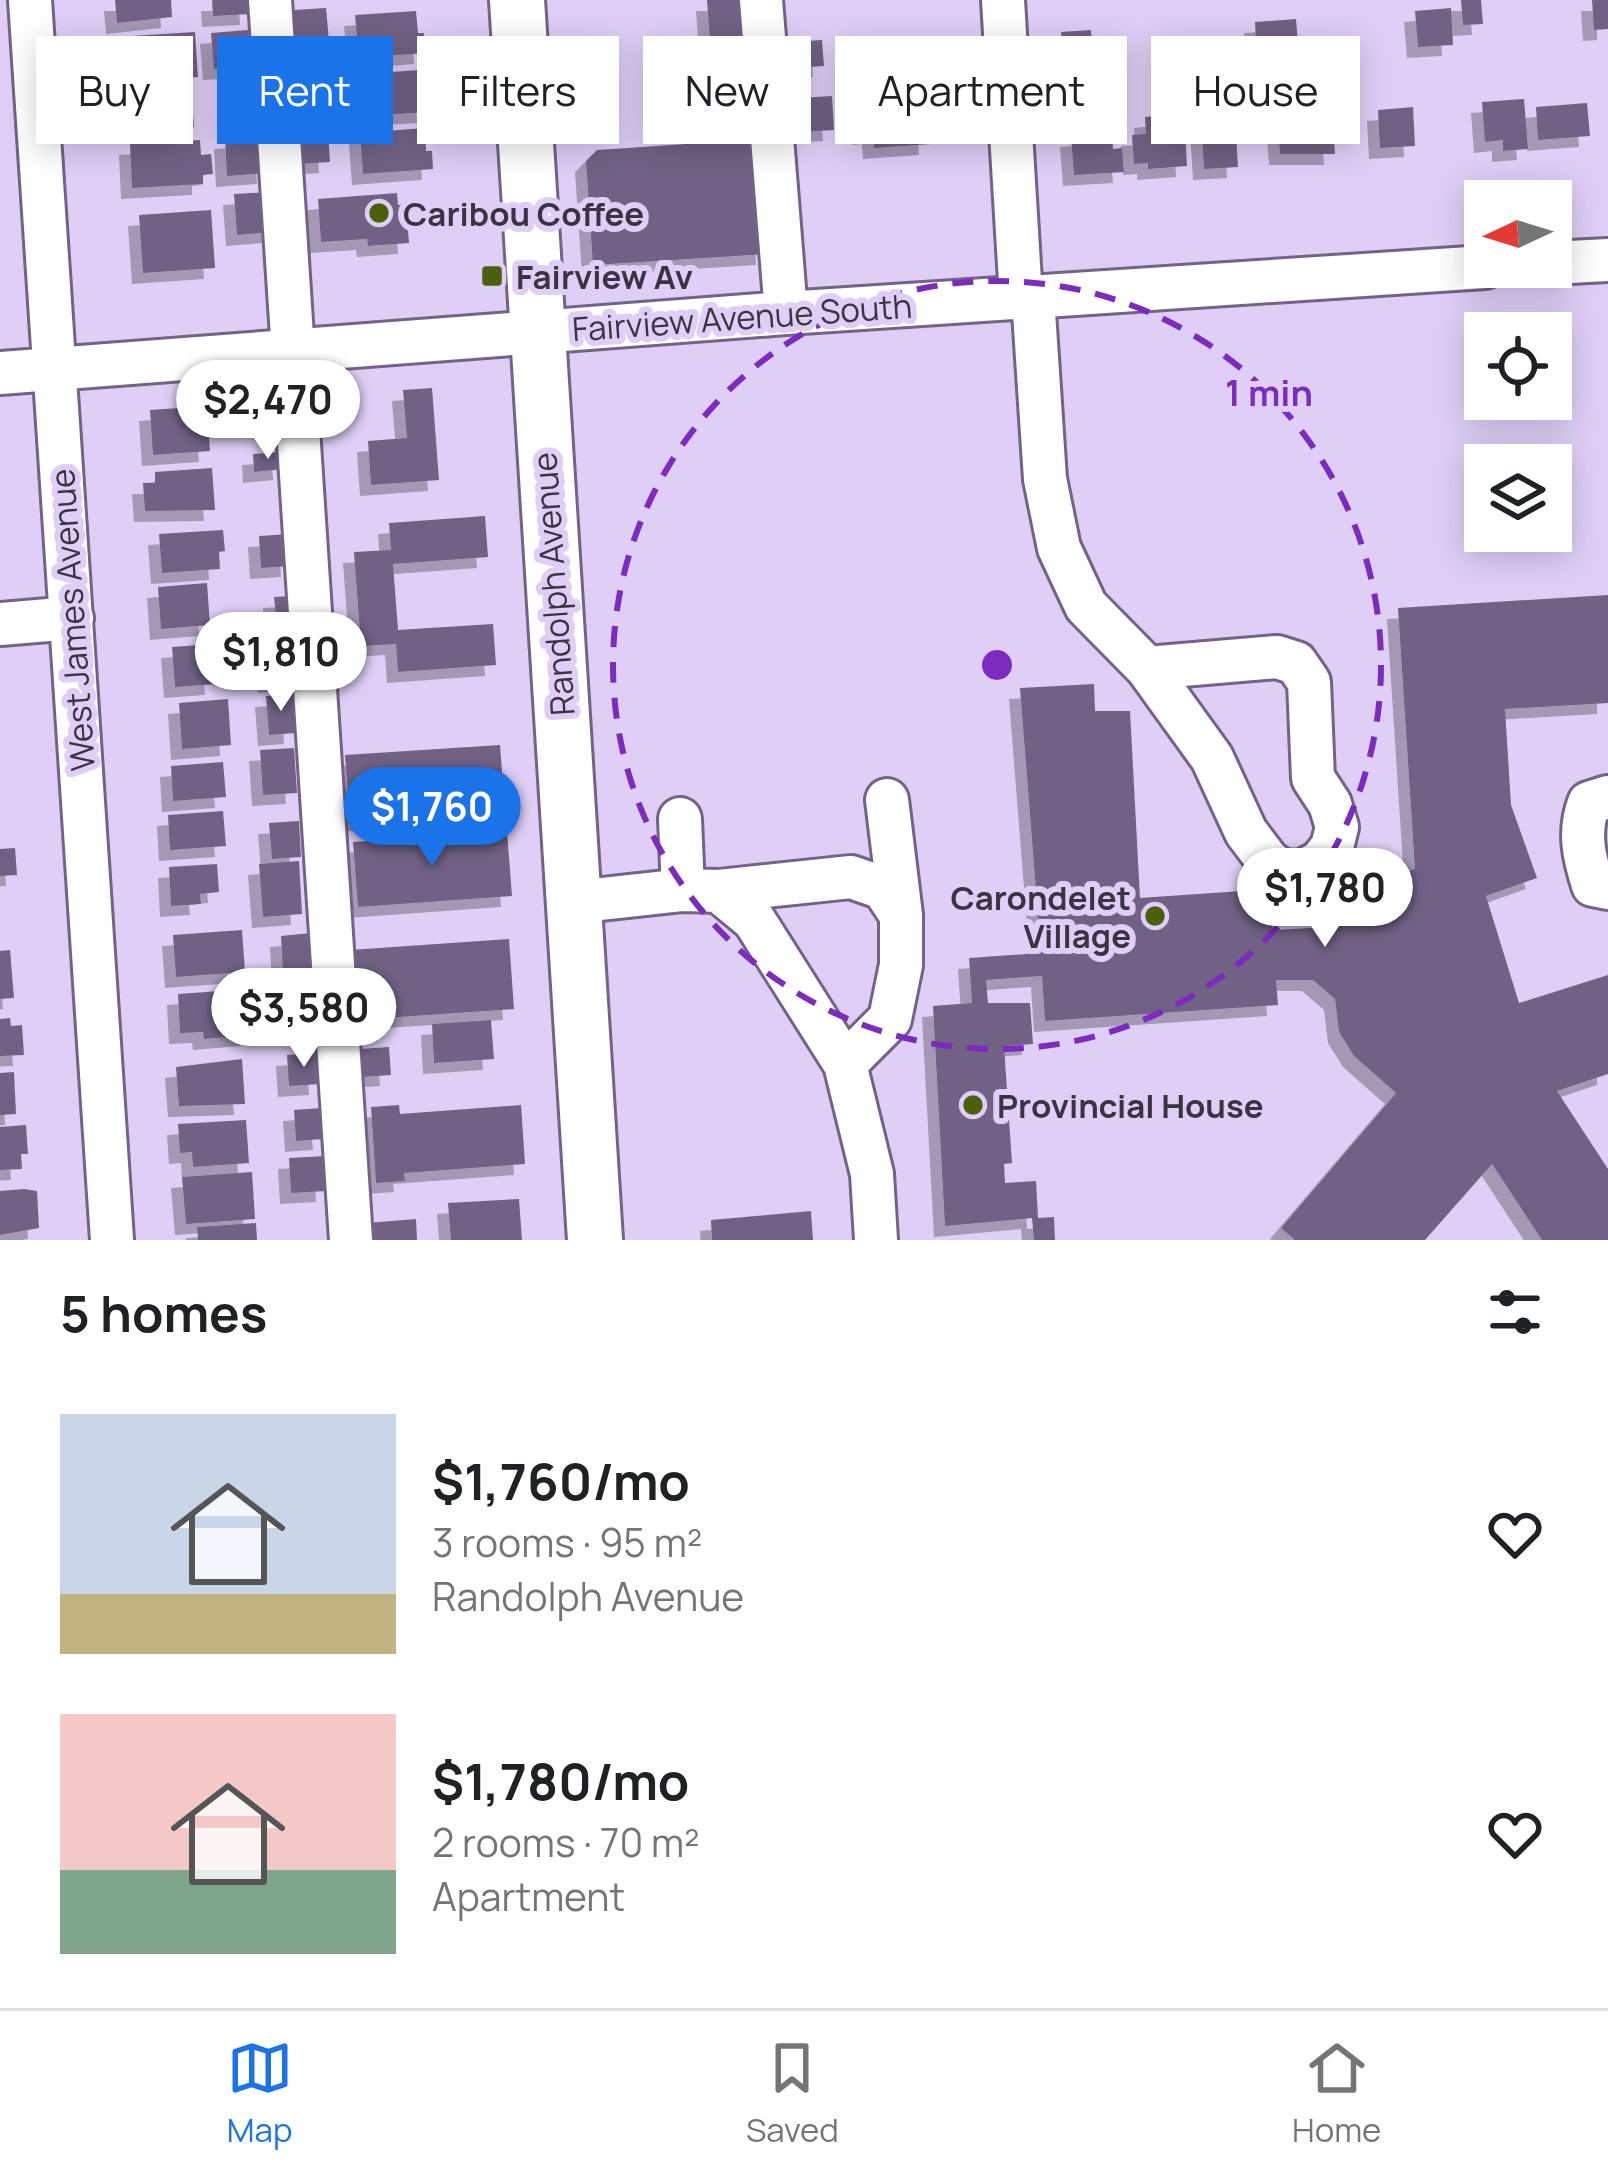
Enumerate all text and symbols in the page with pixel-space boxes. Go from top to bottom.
chip: Buy [36,36,193,144]
chip: Rent [217,36,393,144]
chip: Filters [417,36,619,144]
chip: New [643,36,811,144]
chip: Apartment [835,36,1127,144]
chip: House [1151,36,1360,144]
north arrow [1464,180,1572,288]
map controls [1464,180,1572,552]
place label: Caribou Coffee [403,191,644,236]
marker: Caribou Coffee [366,200,392,226]
place label: Fairview Av [516,254,693,299]
marker: Fairview Av [479,263,505,289]
street label: Fairview Avenue South [570,283,914,351]
button: locate [1464,312,1572,420]
pin: $2,470 [170,360,366,462]
text: 1 min [1225,368,1313,417]
text: $2,470 [203,372,333,426]
button: layers [1464,444,1572,552]
street label: Randolph Avenue [521,451,585,717]
street label: West James Avenue [39,467,105,773]
pin: $1,810 [183,612,379,714]
text: $1,810 [222,624,340,678]
centre of rings [976,644,1018,686]
pin: $1,760 [334,767,530,869]
text: $1,760 [371,779,493,833]
pin: $1,780 [1227,848,1423,950]
text: $1,780 [1264,860,1386,914]
place label: Carondelet Village [950,875,1131,958]
marker: Carondelet Village [1142,903,1168,929]
pin: $3,580 [206,968,402,1070]
text: $3,580 [238,980,370,1034]
place label: Provincial House [997,1083,1264,1128]
marker: Provincial House [960,1092,986,1118]
text: 5 homes [60,1278,267,1347]
icon: filters [1482,1279,1548,1345]
text: $1,760/mo [432,1446,690,1515]
icon: home [156,1462,300,1606]
icon: heart [1482,1501,1548,1567]
text: 3 rooms · 95 m² [432,1515,702,1569]
text: Randolph Avenue [432,1569,744,1623]
text: $1,780/mo [432,1746,689,1815]
icon: home [156,1762,300,1906]
icon: heart [1482,1801,1548,1867]
text: 2 rooms · 70 m² [432,1815,700,1869]
text: Apartment [432,1869,625,1923]
tab: Map [227,2035,293,2152]
tab: Saved [746,2035,839,2152]
tab: Home [1292,2035,1381,2152]

